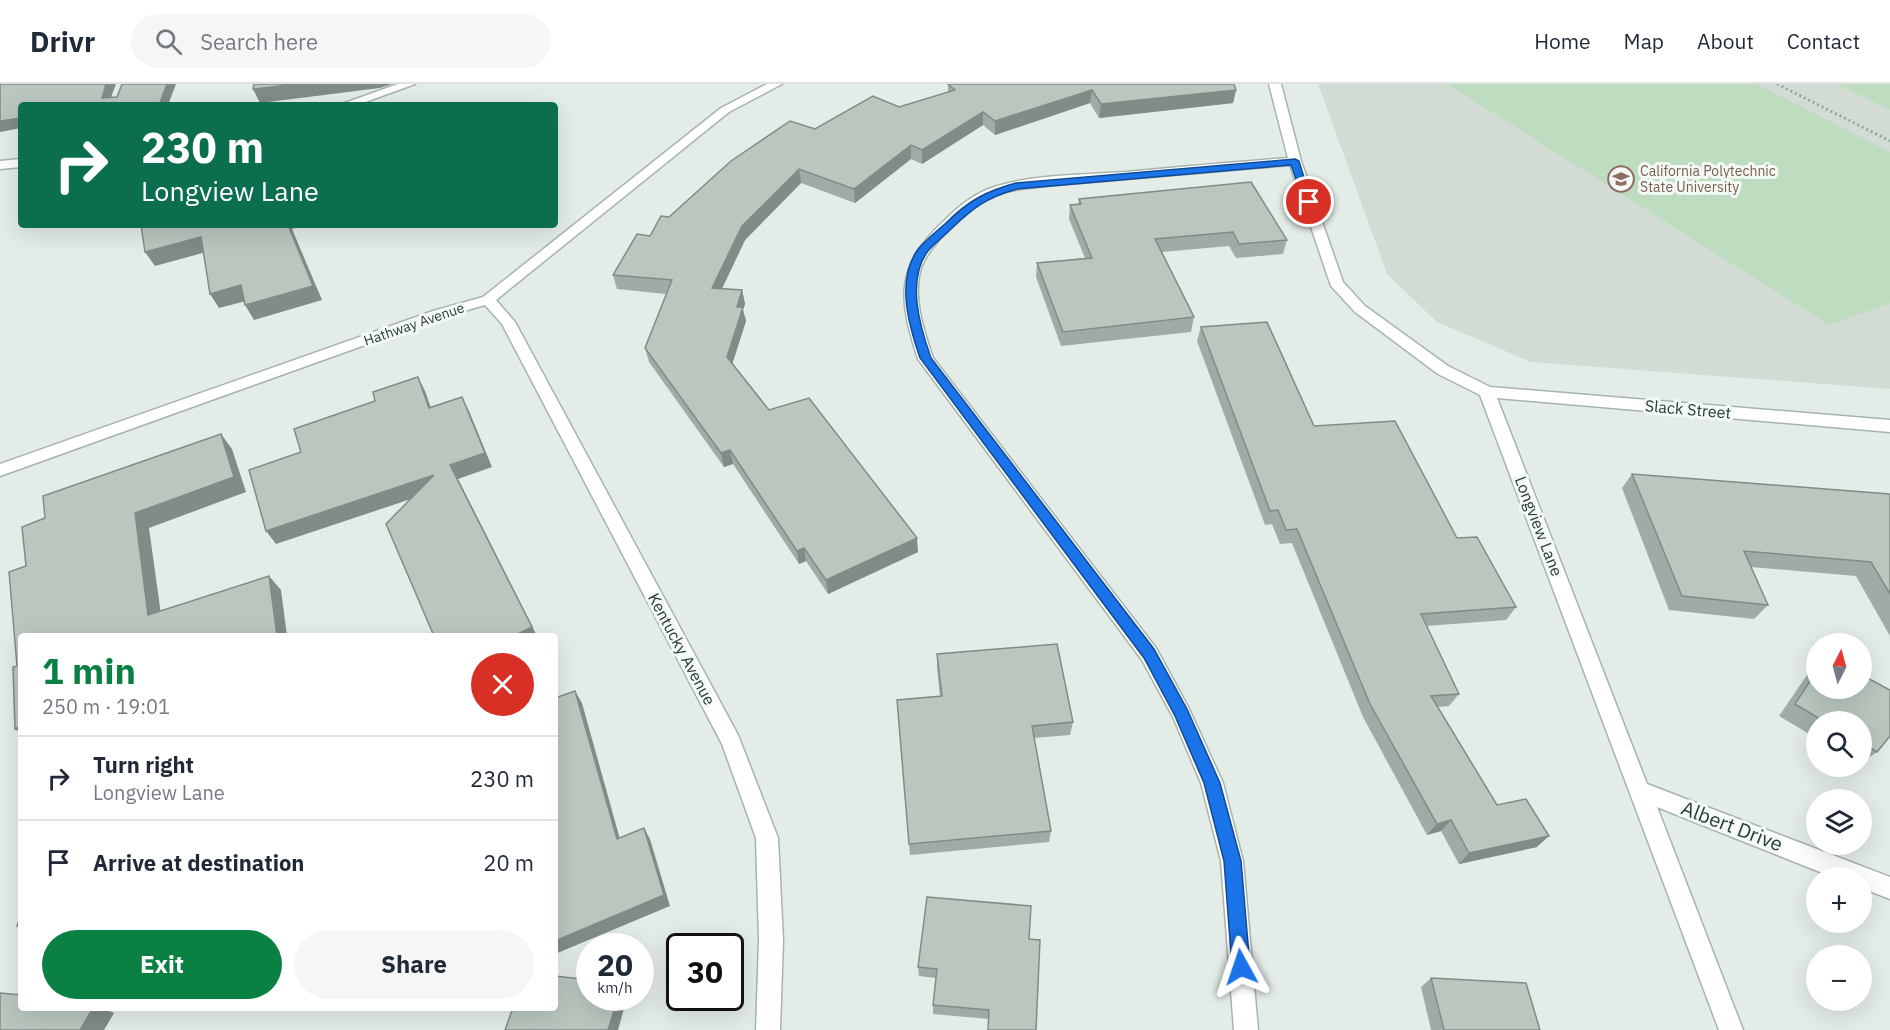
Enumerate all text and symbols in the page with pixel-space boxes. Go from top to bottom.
search box [131,14,551,68]
text: Drivr [30,23,95,60]
icon: search [152,25,185,58]
text: Search here [200,27,318,56]
text: Home [1534,27,1591,55]
text: Map [1624,27,1664,55]
text: About [1697,27,1754,55]
text: Contact [1787,27,1860,55]
text: 230 m [141,120,264,175]
icon: right [42,126,120,204]
place label: California Polytechnic State University [1640,162,1776,196]
school or university icon: California Polytechnic State University [1606,164,1636,194]
text: Longview Lane [141,173,319,208]
pin [1283,176,1334,227]
icon: arrive [1292,185,1325,218]
street label: Hathway Avenue [361,298,467,350]
street label: Slack Street [1644,395,1732,423]
street label: Longview Lane [1511,473,1567,579]
street label: Kentucky Avenue [644,590,720,709]
north arrow [1806,633,1872,699]
map controls [1806,633,1872,1011]
text: 1 min [42,647,136,694]
button: close [471,653,534,716]
text: 250 m · 19:01 [42,693,170,720]
button: search [1806,711,1872,777]
text: Turn right [93,750,194,779]
icon: right [42,762,75,795]
text: 230 m [470,764,534,793]
text: Longview Lane [93,779,225,806]
button: layers [1806,789,1872,855]
street label: Albert Drive [1678,794,1787,857]
icon: arrive [42,846,75,879]
text: Arrive at destination [93,848,304,877]
text: 20 m [483,848,534,877]
button: + [1806,867,1872,933]
button: Exit [42,930,282,999]
button: Share [294,930,534,999]
speed limit sign: 30 [666,933,744,1011]
position arrow [1209,935,1273,999]
text: 20 [597,945,633,984]
button: − [1806,945,1872,1011]
text: km/h [597,978,633,997]

